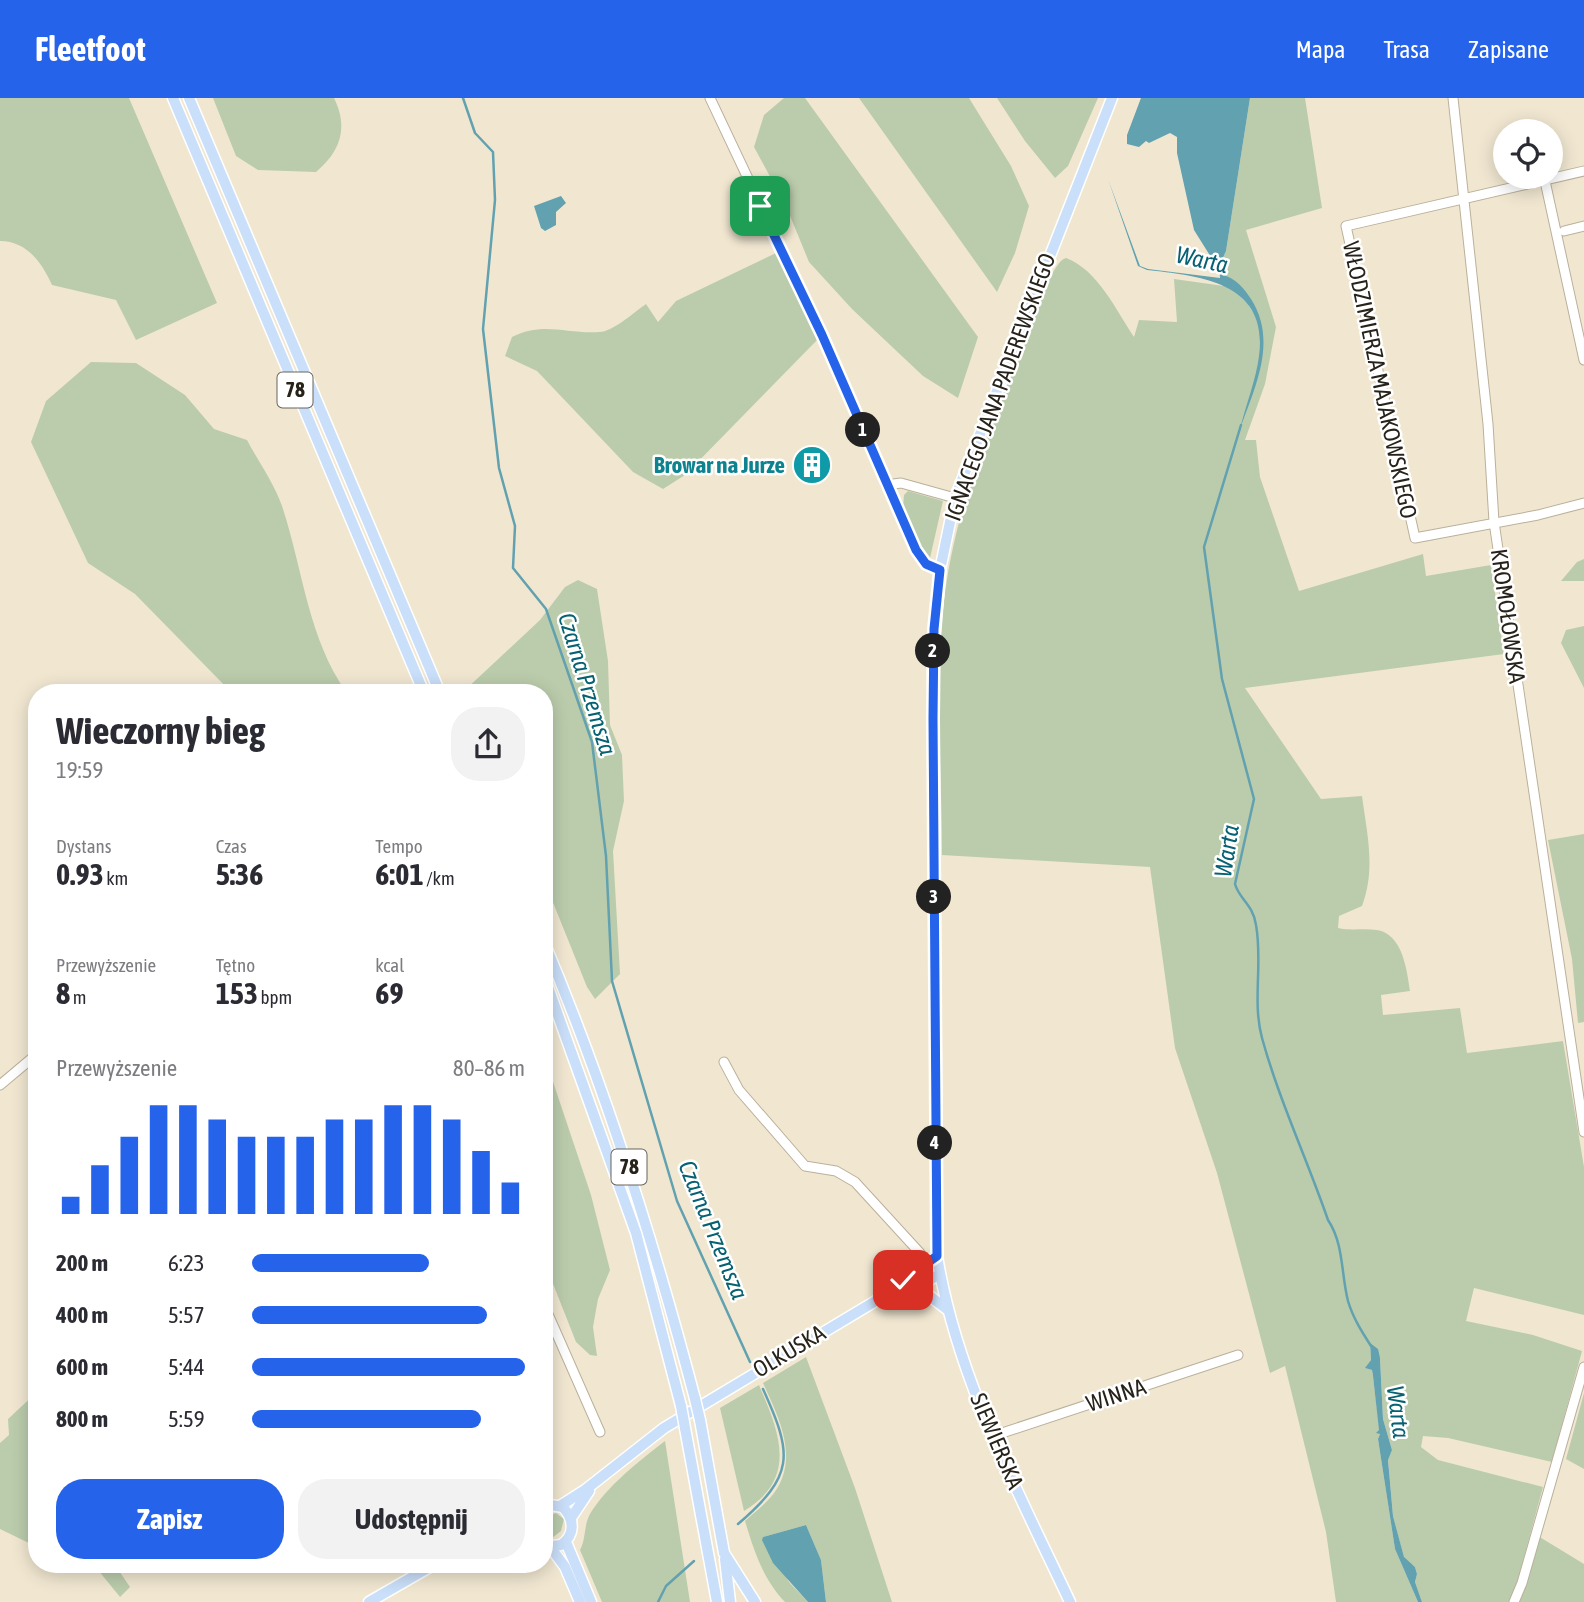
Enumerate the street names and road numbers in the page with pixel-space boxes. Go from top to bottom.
street label: WŁODZIMIERZA MAJAKOWSKIEGO [1338,239,1422,521]
street label: IGNACEGO JANA PADEREWSKIEGO [939,250,1061,524]
road number: 78 [278,372,312,408]
street label: KROMOŁOWSKA [1486,547,1530,686]
road number: 78 [612,1150,646,1184]
street label: OLKUSKA [748,1319,830,1383]
street label: WINNA [1083,1373,1150,1417]
street label: SIEWIERSKA [965,1389,1029,1493]

